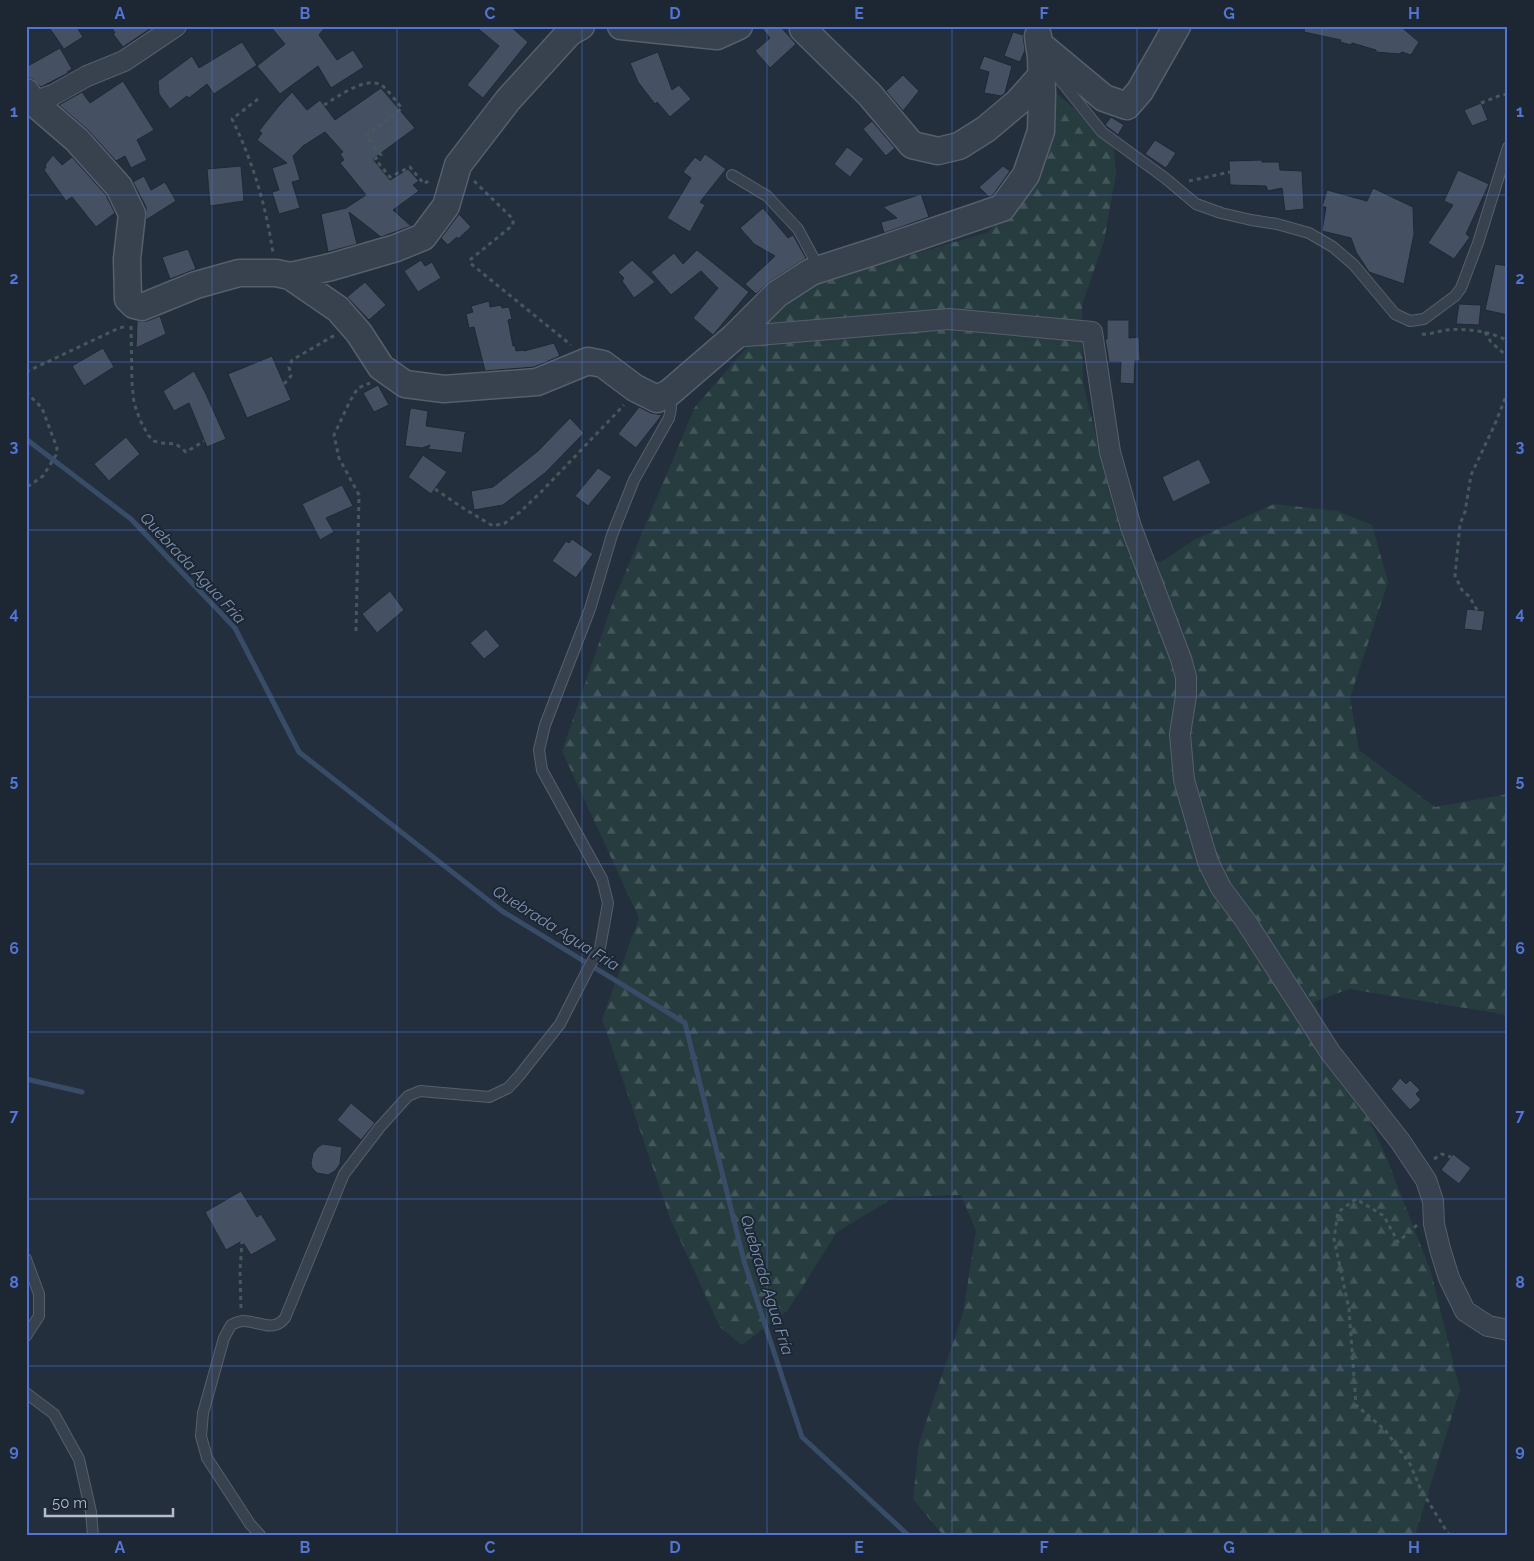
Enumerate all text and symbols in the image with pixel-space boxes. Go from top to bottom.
text: A [115,4,126,23]
text: B [300,4,311,23]
text: C [485,4,496,23]
text: D [669,4,681,23]
text: E [854,4,864,23]
text: F [1039,4,1049,23]
text: G [1223,4,1235,23]
text: H [1408,4,1420,23]
text: 1 [10,102,18,121]
text: 1 [1516,102,1524,121]
text: 2 [9,269,19,288]
text: 2 [1515,269,1525,288]
text: 3 [10,437,19,456]
text: 3 [1516,437,1525,456]
water label: Quebrada Agua Fría [136,508,250,628]
text: 4 [9,604,19,623]
text: 4 [1515,604,1525,623]
text: 5 [10,771,19,790]
text: 5 [1516,771,1525,790]
water label: Quebrada Agua Fría [489,881,623,975]
text: 6 [9,939,19,958]
text: 6 [1515,939,1525,958]
text: 7 [10,1106,19,1125]
text: 7 [1516,1106,1525,1125]
water label: Quebrada Agua Fría [737,1213,797,1358]
text: 8 [9,1273,19,1292]
text: 8 [1515,1273,1525,1292]
text: 9 [9,1441,19,1460]
text: 9 [1515,1441,1525,1460]
scale bar [45,1486,172,1518]
text: 50 m [52,1494,87,1512]
text: A [115,1538,126,1557]
text: B [300,1538,311,1557]
text: C [485,1538,496,1557]
text: D [669,1538,681,1557]
text: E [854,1538,864,1557]
text: F [1039,1538,1049,1557]
text: G [1223,1538,1235,1557]
text: H [1408,1538,1420,1557]

